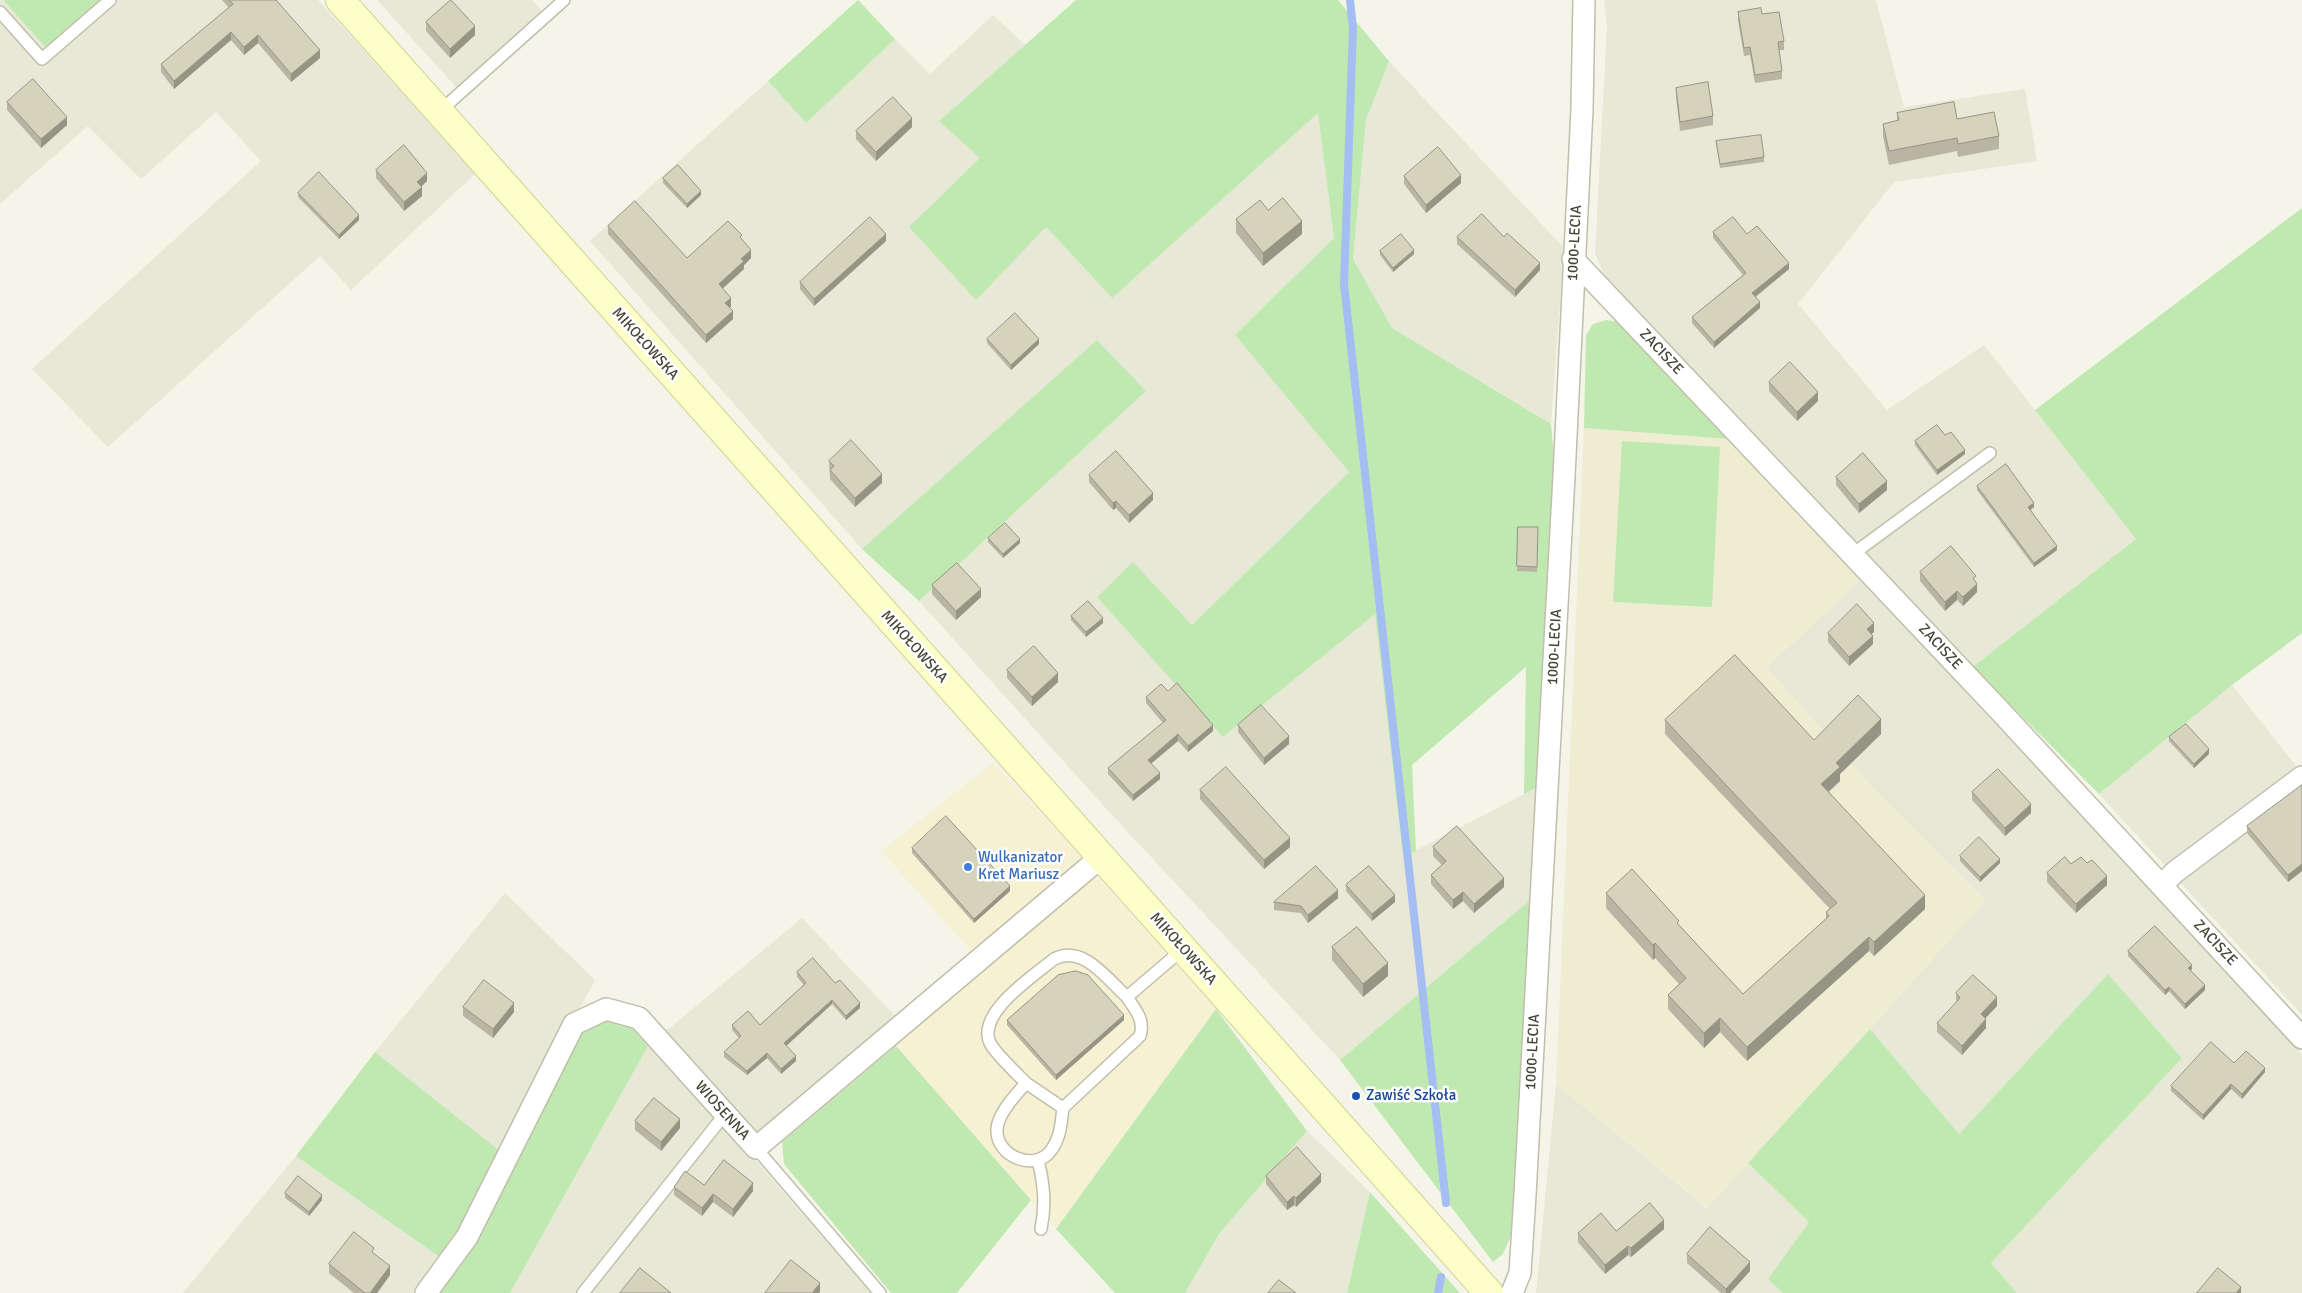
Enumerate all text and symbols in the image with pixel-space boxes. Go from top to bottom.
street label: 1000-LECIA [1564,204,1586,282]
street label: MIKOŁOWSKA [608,304,682,384]
street label: ZACISZE [1635,325,1687,379]
street label: MIKOŁOWSKA [877,607,951,687]
street label: 1000-LECIA [1544,608,1566,686]
street label: ZACISZE [1914,620,1966,674]
place label: Wulkanizator Kret Mariusz [978,849,1063,884]
marker: Wulkanizator Kret Mariusz [962,861,974,873]
street label: MIKOŁOWSKA [1146,909,1220,989]
street label: ZACISZE [2189,916,2241,970]
street label: 1000-LECIA [1522,1013,1544,1091]
street label: WIOSENNA [691,1078,753,1144]
place label: Zawiść Szkoła [1366,1087,1456,1105]
marker: Zawiść Szkoła [1350,1090,1362,1102]

